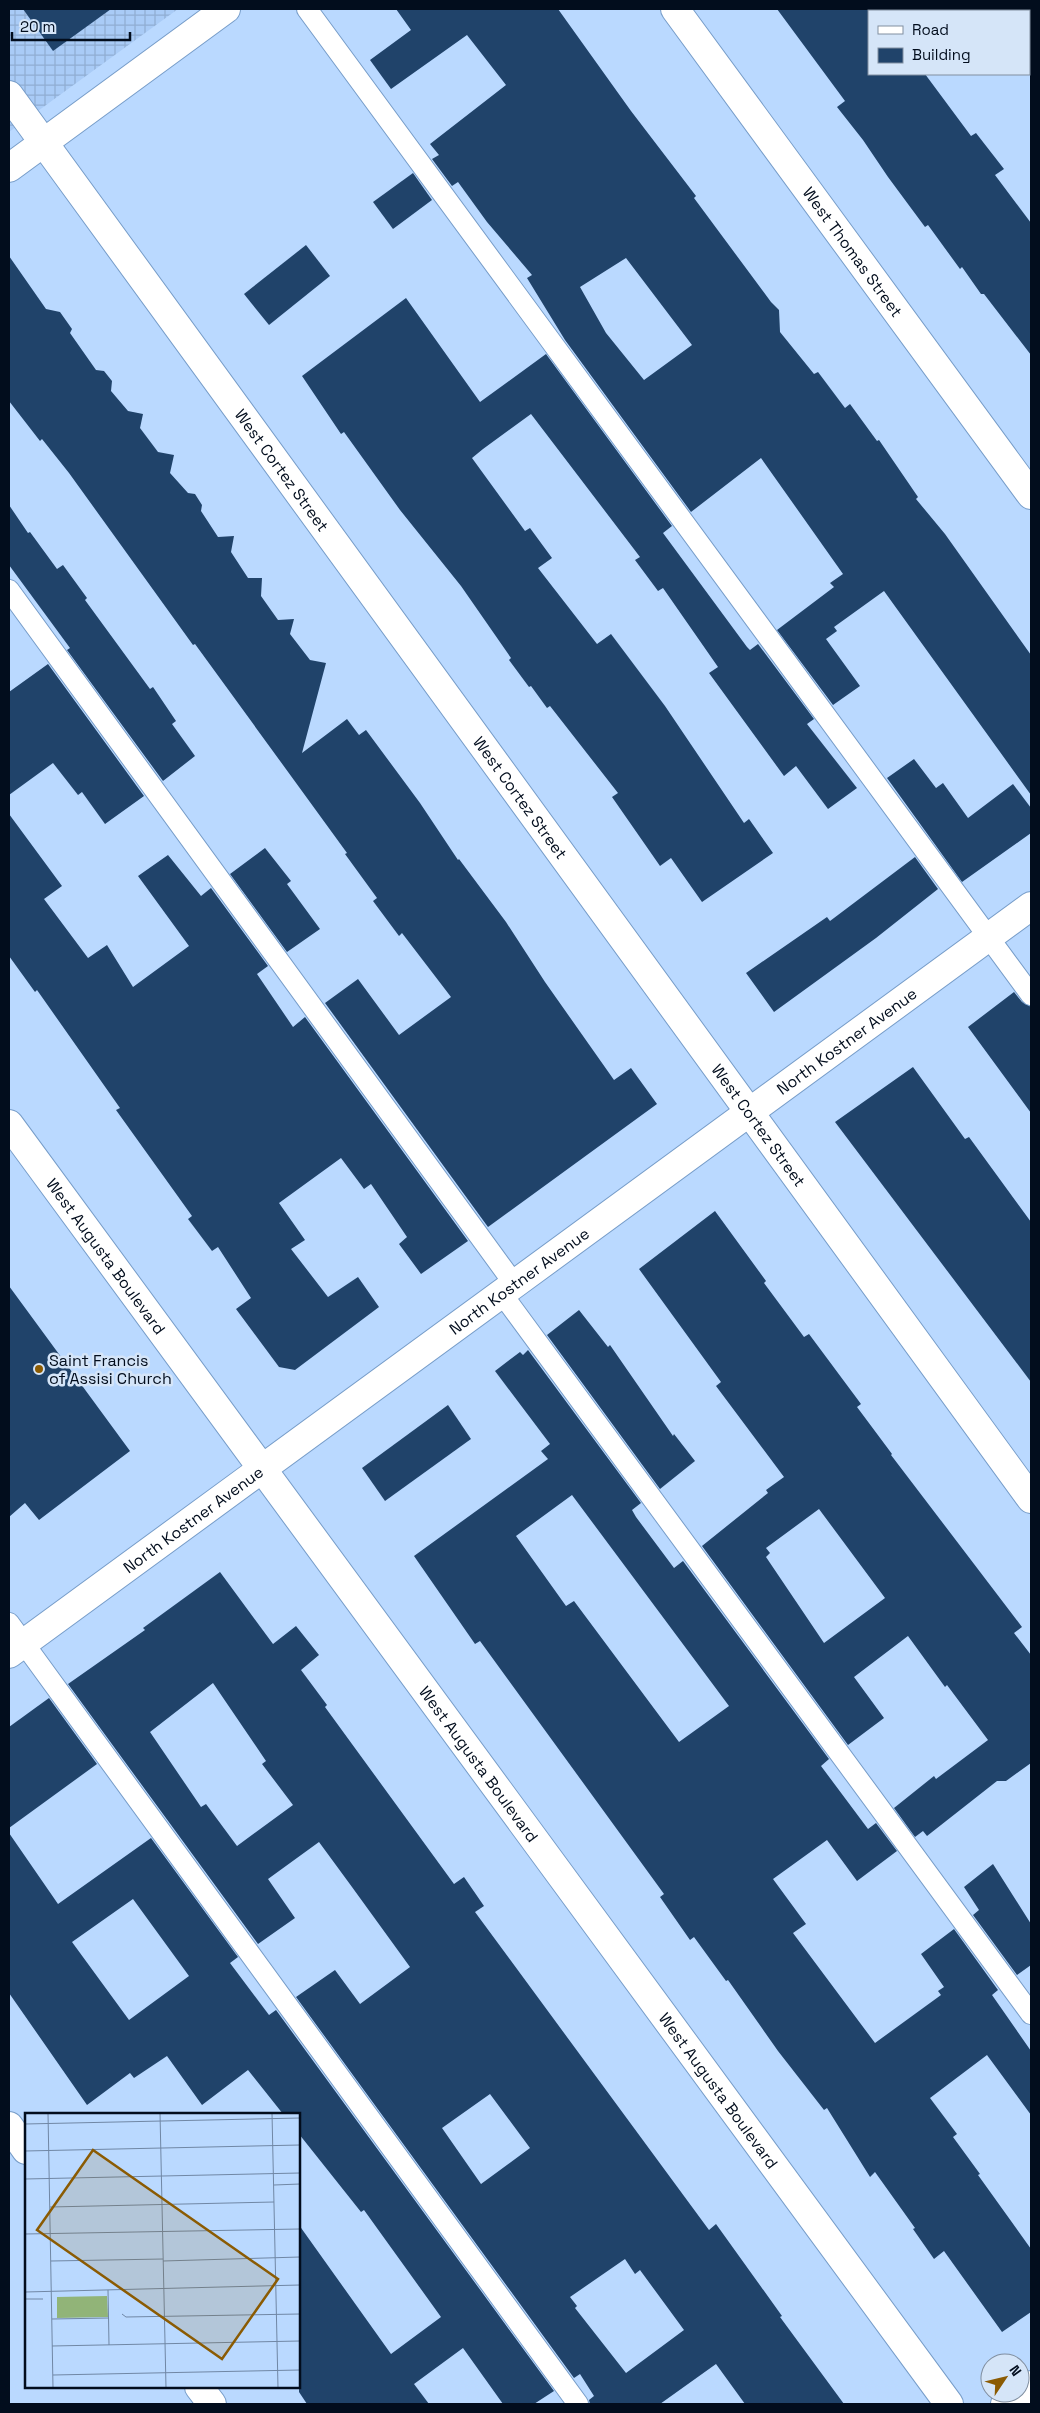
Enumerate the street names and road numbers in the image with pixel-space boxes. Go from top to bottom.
street label: West Thomas Street [798,183,907,321]
street label: West Cortez Street [230,405,334,536]
street label: West Cortez Street [469,732,572,863]
street label: North Kostner Avenue [772,983,921,1099]
street label: West Cortez Street [707,1059,810,1191]
street label: West Augusta Boulevard [42,1174,170,1338]
street label: North Kostner Avenue [445,1222,593,1339]
street label: North Kostner Avenue [119,1461,267,1578]
street label: West Augusta Boulevard [415,1682,543,1846]
street label: West Augusta Boulevard [654,2008,783,2173]

